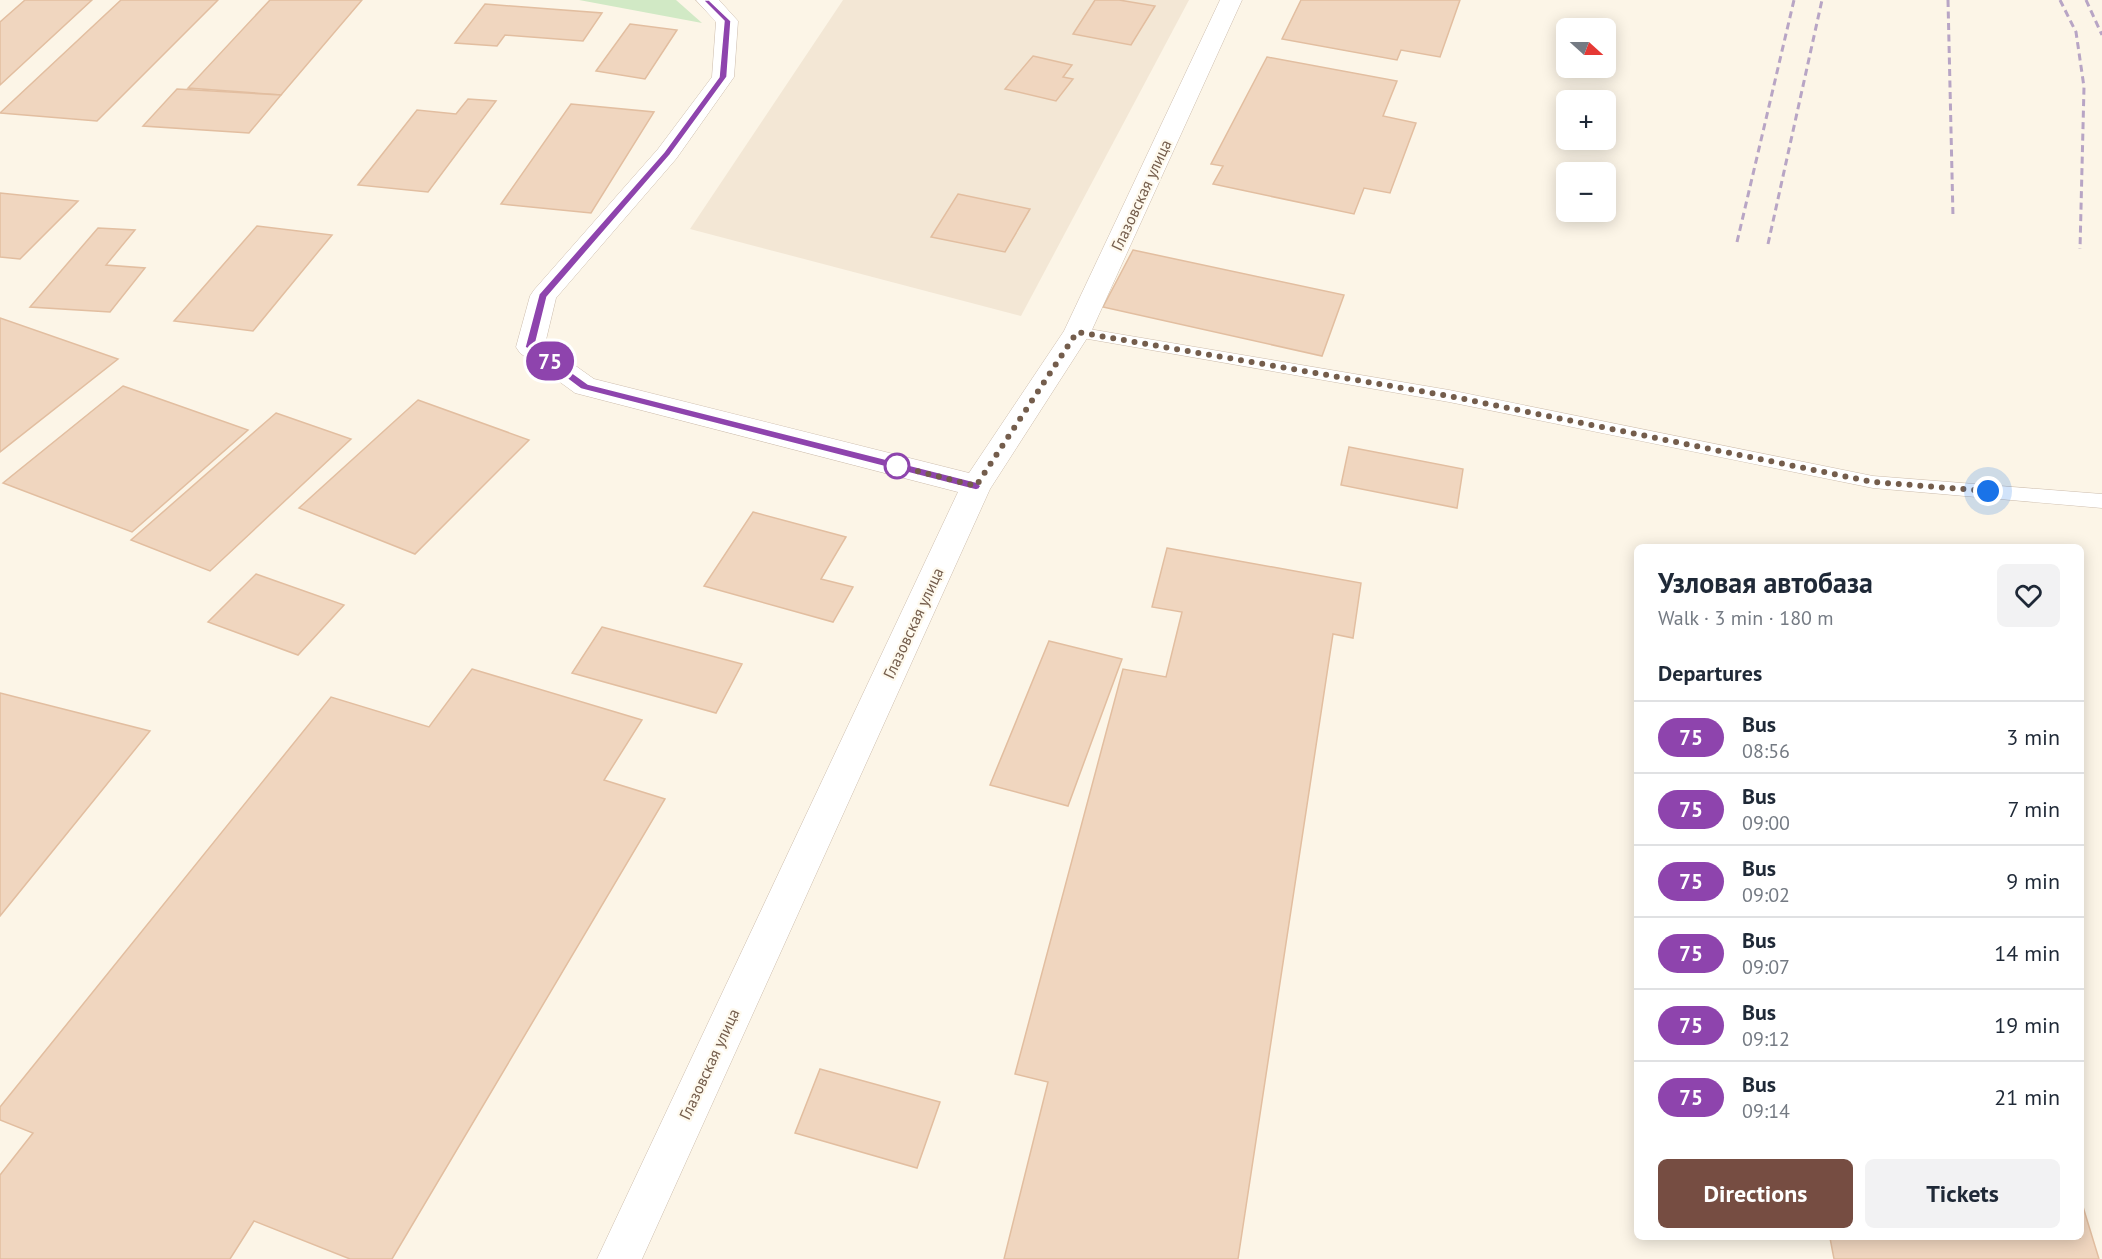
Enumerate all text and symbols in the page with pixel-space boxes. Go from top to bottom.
north arrow [1556,18,1616,78]
map controls [1556,18,1616,222]
button: + [1556,90,1616,150]
street label: Глазовская улица [1106,136,1176,254]
button: − [1556,162,1616,222]
line badge: 75 [523,342,577,380]
text: 75 [538,348,562,375]
unlabelled marker [884,453,910,479]
your location [1973,476,2003,506]
street label: Глазовская улица [878,564,948,682]
text: Узловая автобаза [1658,564,1873,601]
button: heart [1997,564,2060,627]
text: Walk · 3 min · 180 m [1658,605,1834,631]
text: Departures [1658,659,1762,687]
text: Bus [1742,710,1776,738]
text: 3 min [2006,723,2060,751]
text: 75 [1679,724,1703,751]
text: 08:56 [1742,738,1790,764]
text: Bus [1742,782,1776,810]
text: 7 min [2008,795,2060,823]
text: 75 [1679,796,1703,823]
text: 09:00 [1742,810,1790,836]
text: Bus [1742,854,1776,882]
text: 9 min [2006,867,2060,895]
text: 75 [1679,868,1703,895]
text: 09:02 [1742,882,1790,908]
text: Bus [1742,926,1776,954]
text: 14 min [1994,939,2060,967]
text: 75 [1679,940,1703,967]
text: 09:07 [1742,954,1790,980]
text: Bus [1742,998,1776,1026]
street label: Глазовская улица [674,1005,744,1123]
text: 19 min [1994,1011,2060,1039]
text: 75 [1679,1012,1703,1039]
text: 09:12 [1742,1026,1790,1052]
text: Bus [1742,1070,1776,1098]
text: 21 min [1994,1083,2060,1111]
text: 75 [1679,1084,1703,1111]
text: 09:14 [1742,1098,1790,1124]
button: Directions [1658,1159,1853,1228]
button: Tickets [1865,1159,2060,1228]

